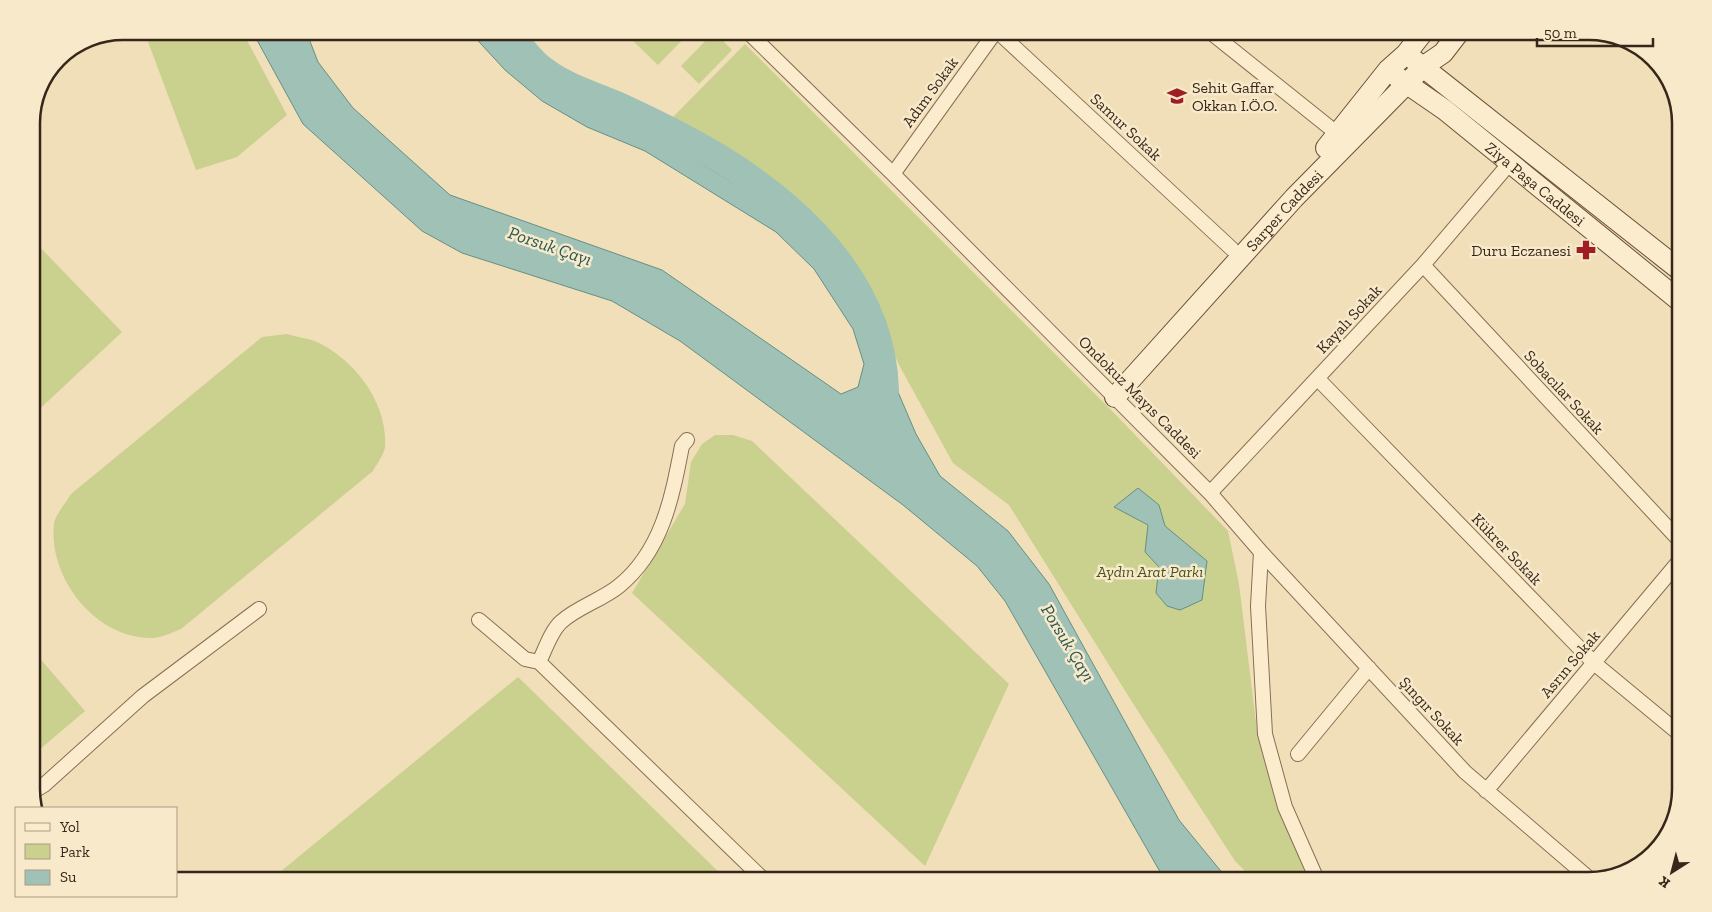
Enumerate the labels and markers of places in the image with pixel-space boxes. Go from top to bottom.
place label: Sehit Gaffar Okkan I.Ö.O. [1192,78,1277,115]
school or university icon: Sehit Gaffar Okkan I.Ö.O. [1166,85,1188,107]
pharmacy icon: Duru Eczanesi [1575,239,1597,261]
place label: Duru Eczanesi [1471,241,1572,260]

